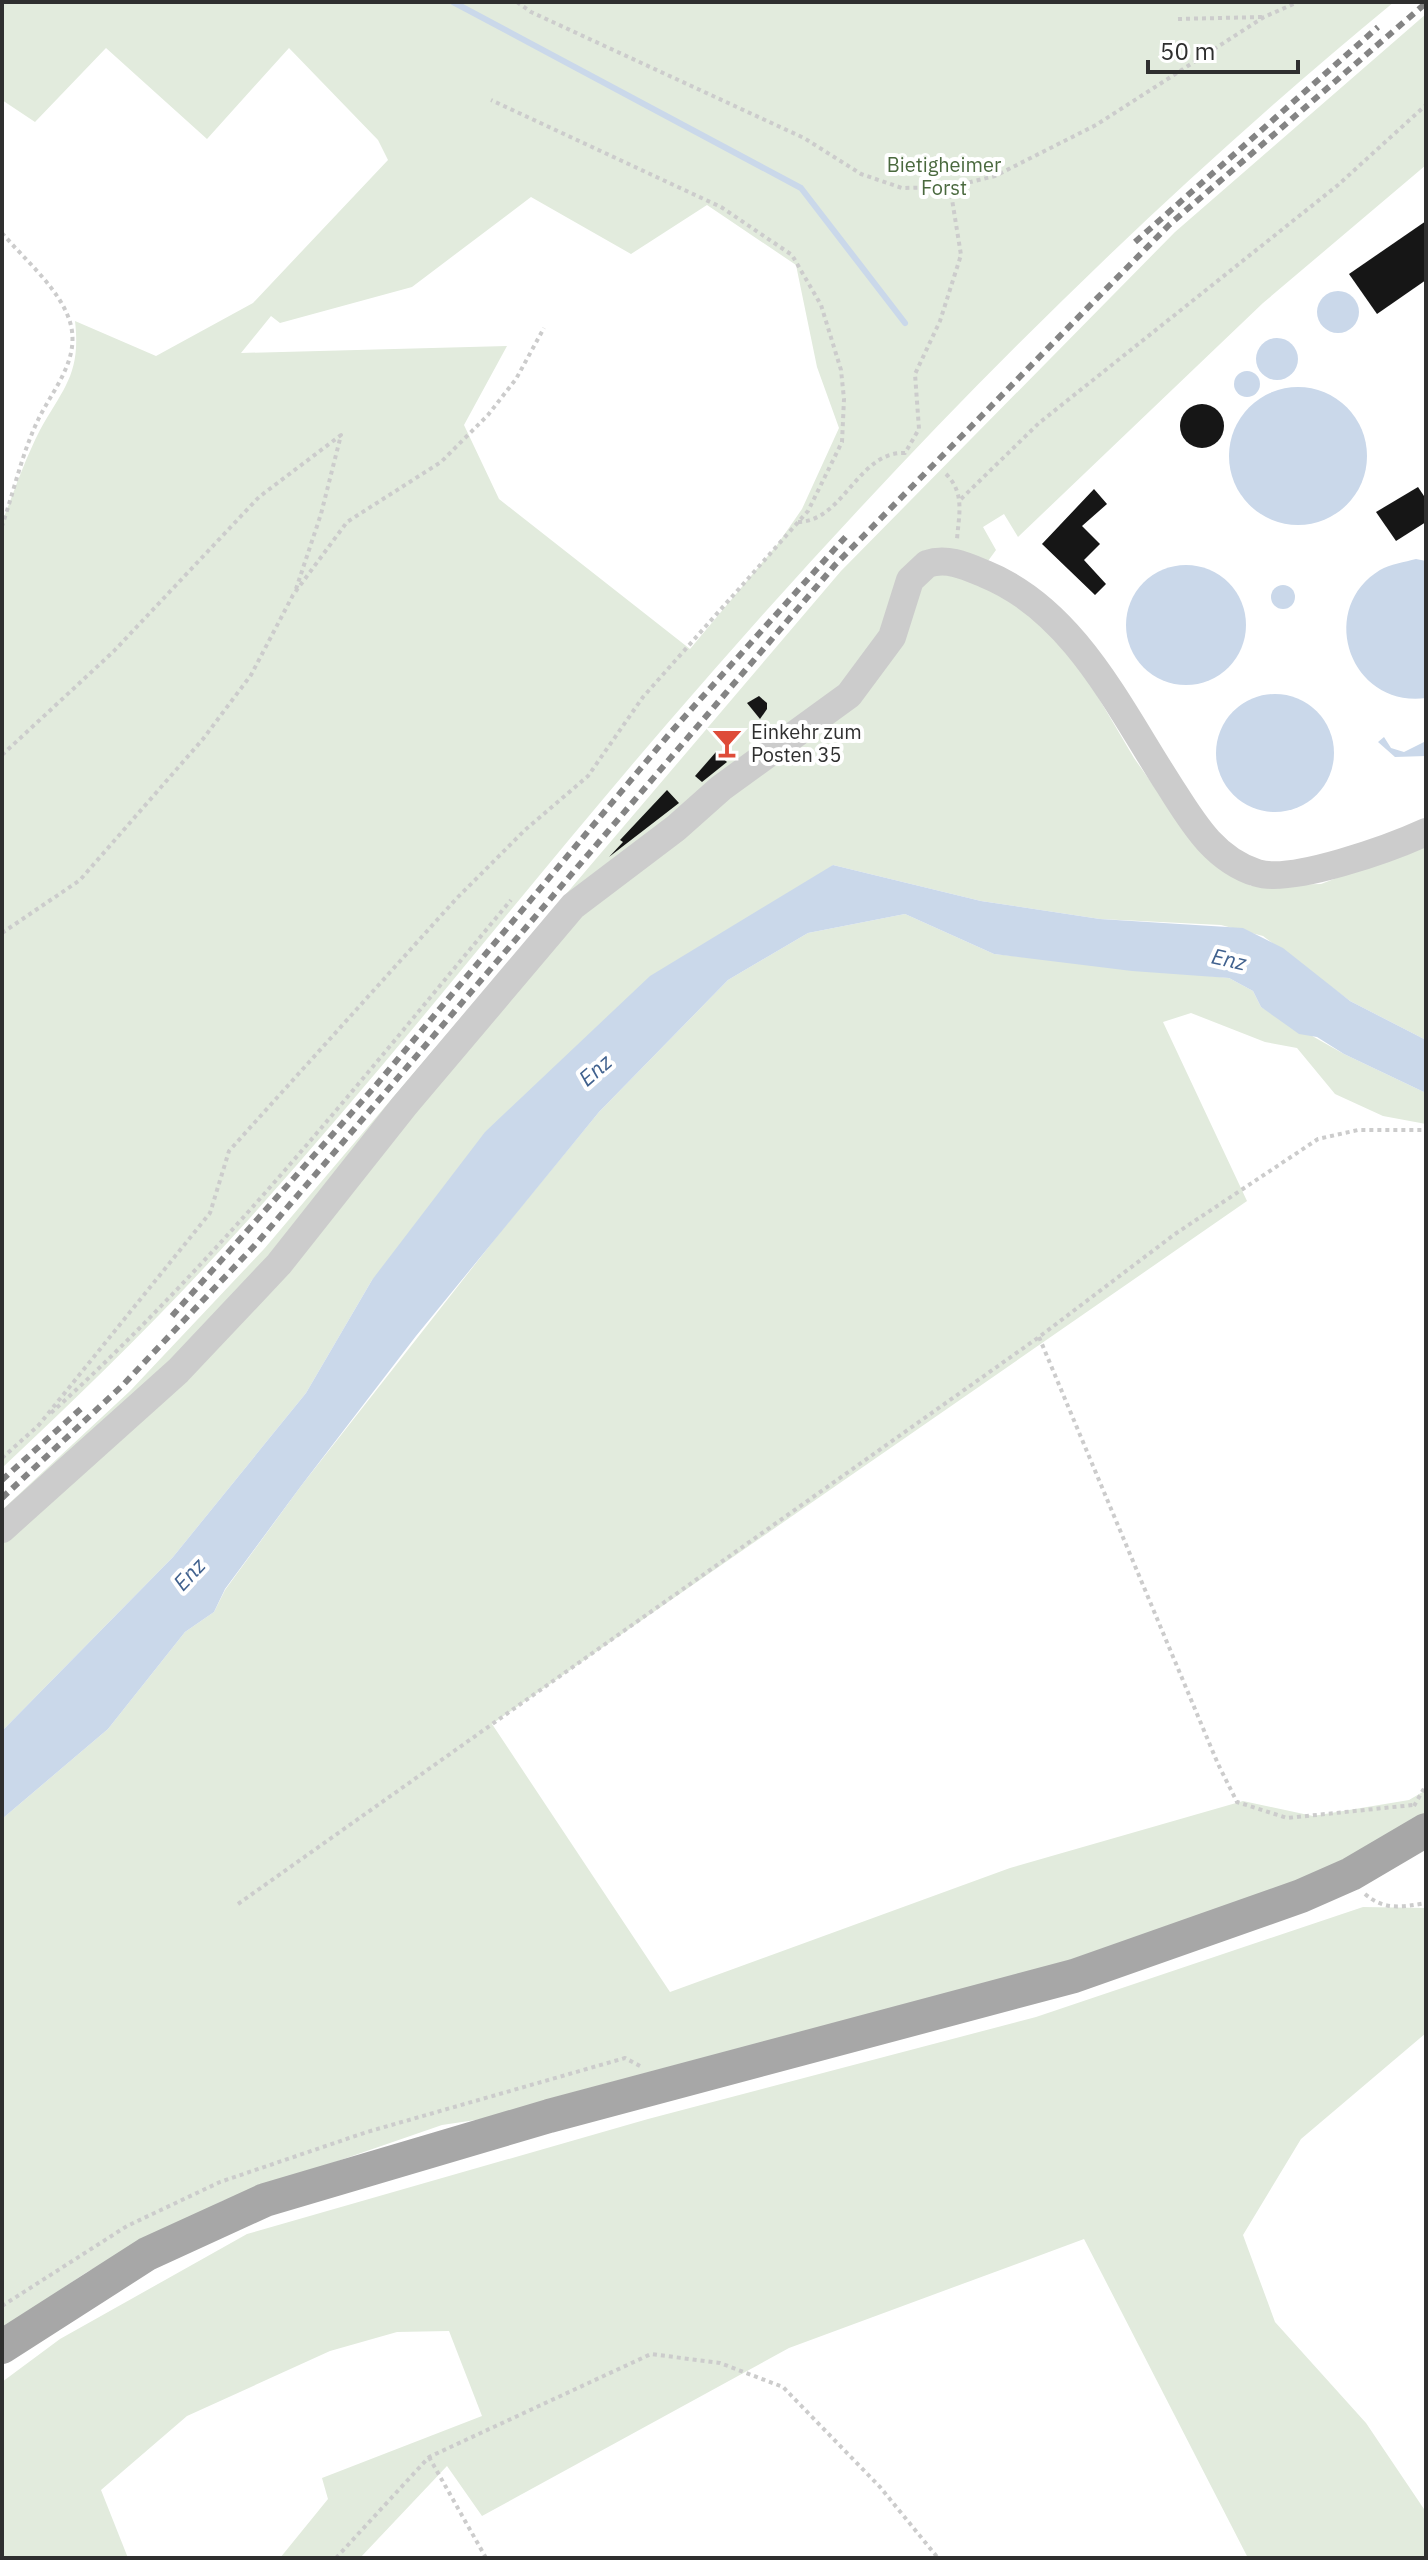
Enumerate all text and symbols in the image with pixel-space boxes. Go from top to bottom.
scale bar [1148,24,1298,74]
text: 50 m [1160,35,1215,67]
park label: Bietigheimer Forst [887,151,1001,201]
place label: Einkehr zum Posten 35 [751,718,862,768]
bar icon: Einkehr zum Posten 35 [710,726,744,760]
water label: Enz [1209,940,1250,977]
water label: Enz [572,1047,618,1092]
water label: Enz [166,1550,212,1596]

